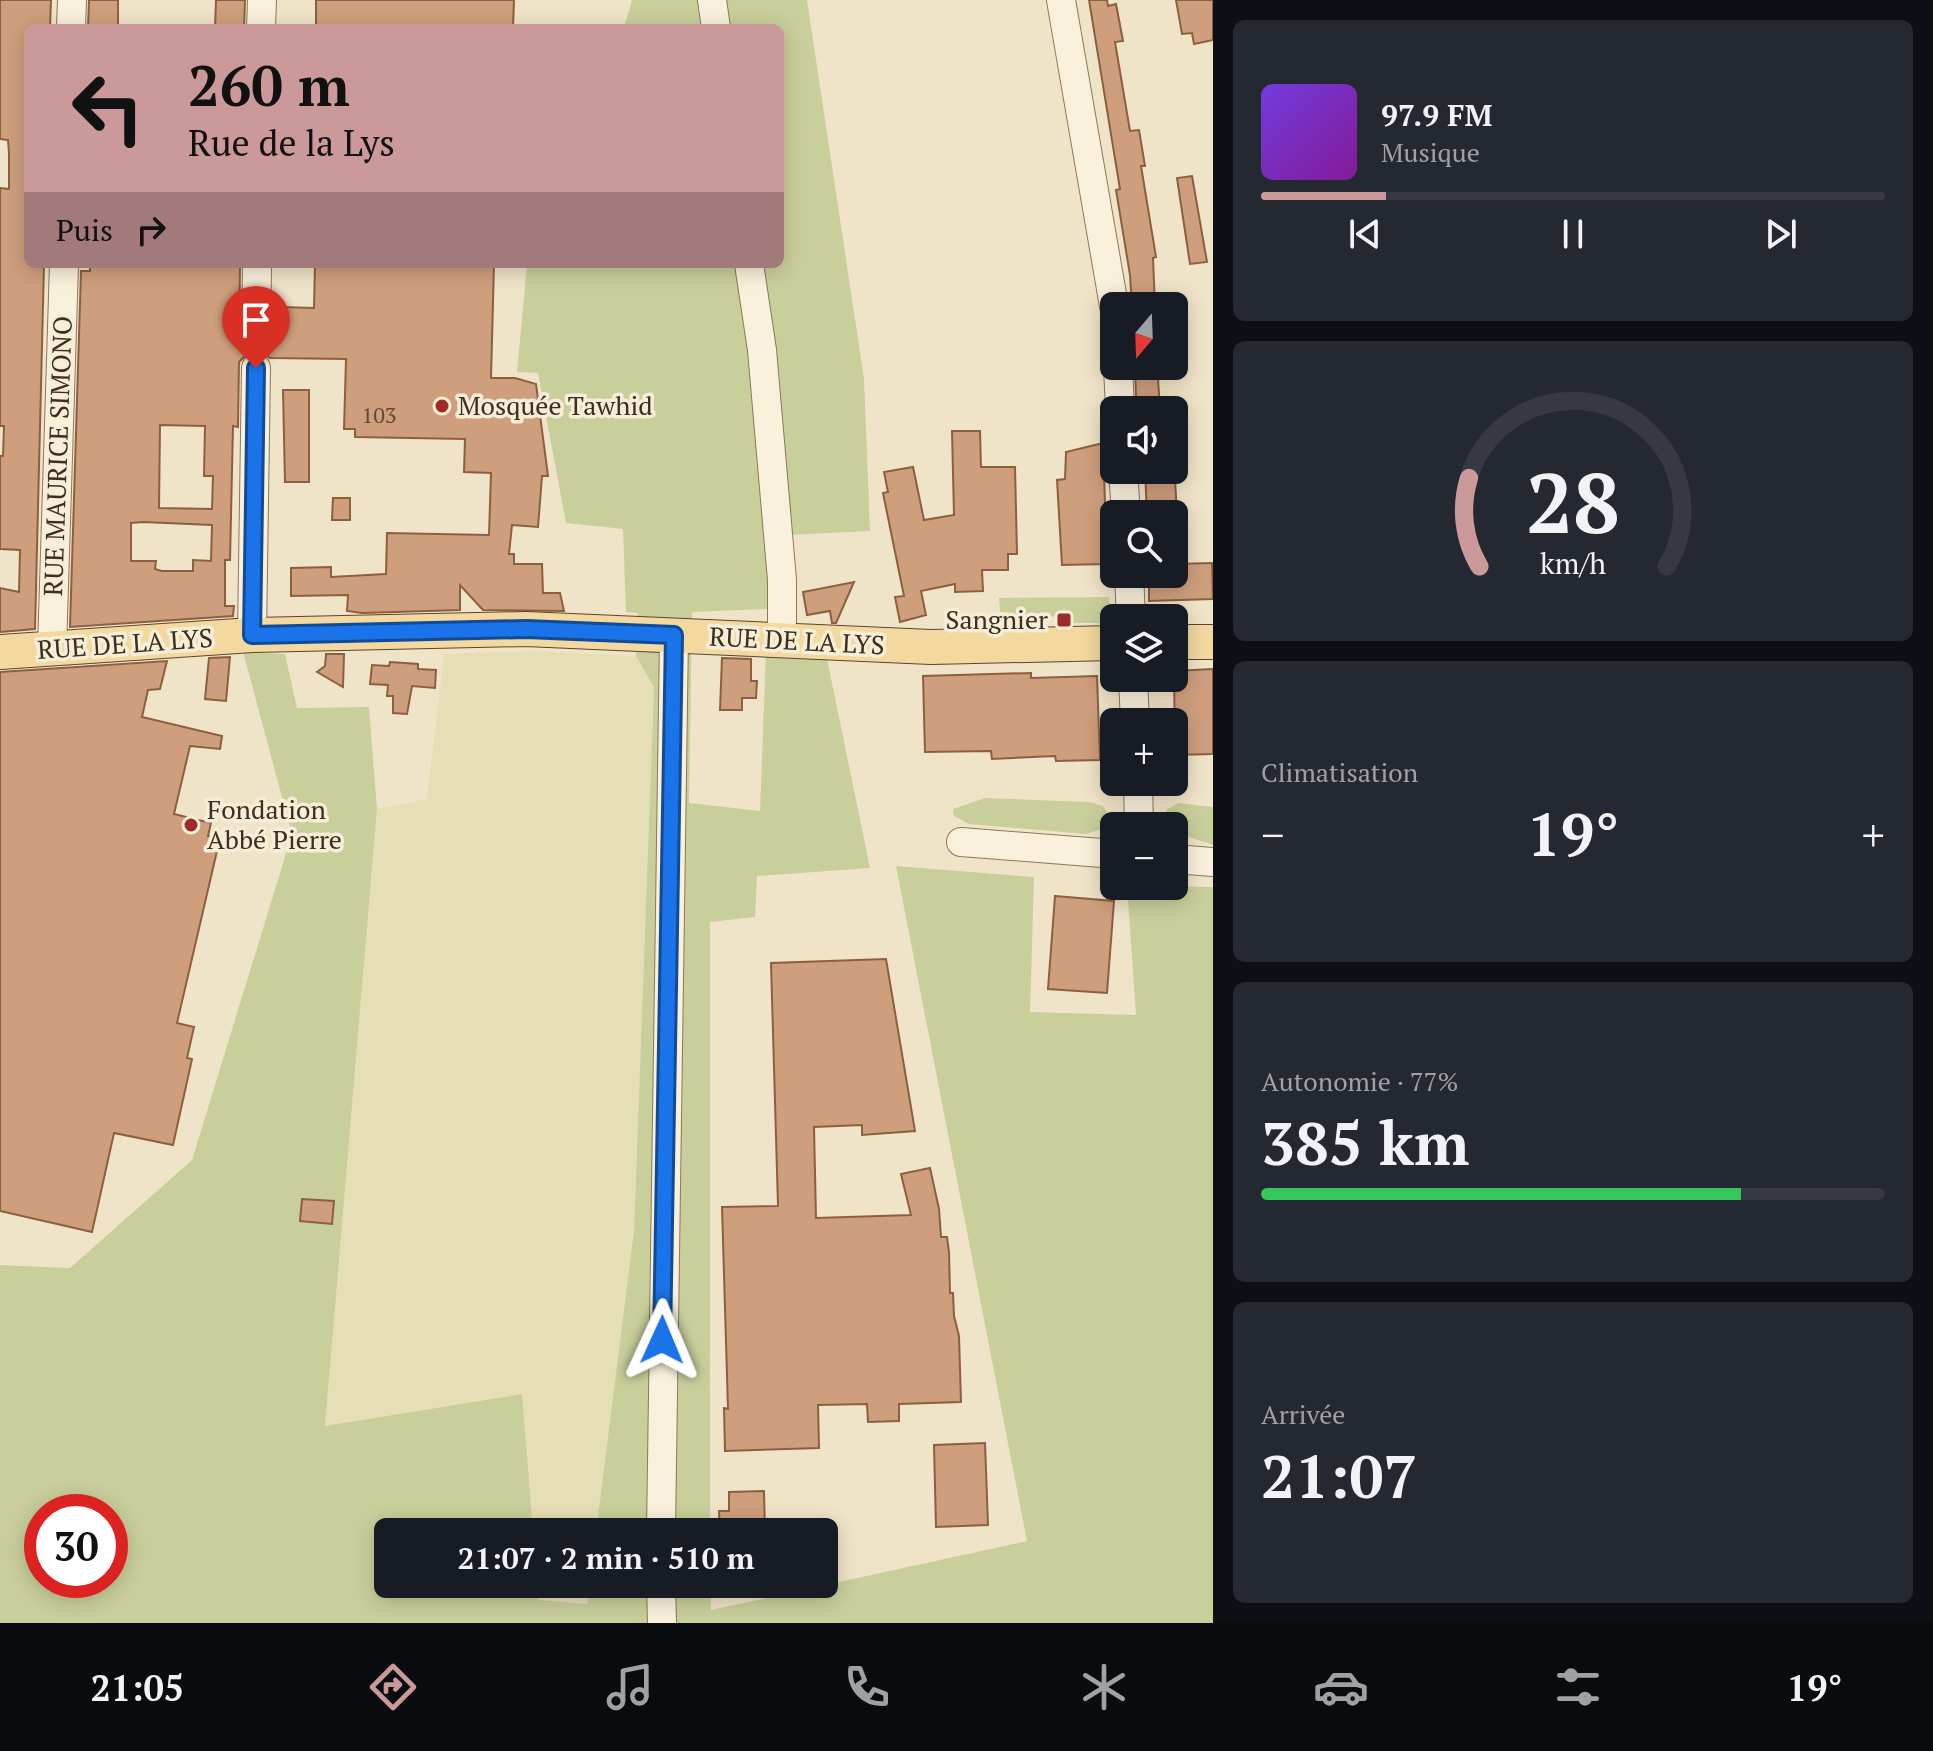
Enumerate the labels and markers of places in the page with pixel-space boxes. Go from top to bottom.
pin [222,286,290,368]
place label: Mosquée Tawhid [458,388,653,422]
marker: Mosquée Tawhid [433,397,451,415]
place label: Sangnier [945,602,1048,636]
marker: Sangnier [1055,611,1073,629]
place label: Fondation Abbé Pierre [207,792,342,856]
marker: Fondation Abbé Pierre [182,816,200,834]

